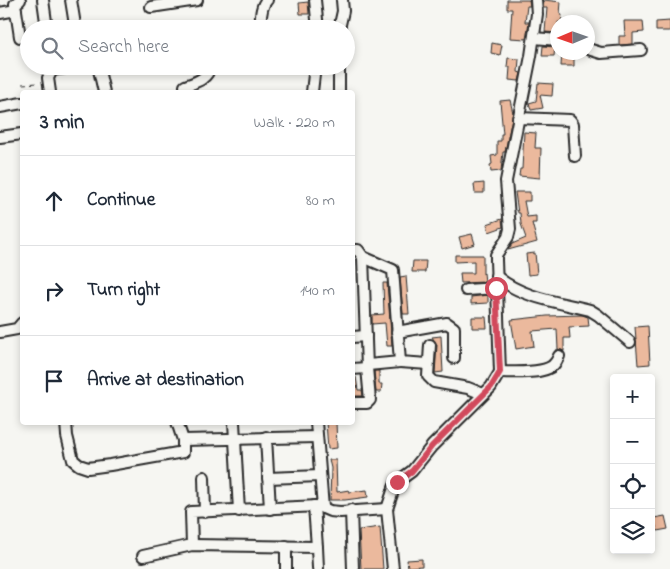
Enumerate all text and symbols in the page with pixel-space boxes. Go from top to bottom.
north arrow [550,15,595,60]
search box [20,20,355,75]
icon: search [38,34,66,62]
text: Search here [78,34,169,61]
text: 3 min [40,108,84,138]
text: Walk · 220 m [254,111,335,135]
icon: ahead [40,187,68,215]
text: Continue [87,187,155,214]
text: 80 m [306,189,335,213]
icon: right [40,277,68,305]
text: Turn right [87,277,160,304]
route start [485,277,508,300]
text: 140 m [300,279,335,303]
icon: arrive [40,367,68,395]
text: Arrive at destination [87,367,244,394]
map controls [610,374,655,554]
button: + [610,374,655,419]
button: − [610,419,655,464]
button: locate [610,464,655,509]
route end [386,471,409,494]
button: layers [610,509,655,554]

